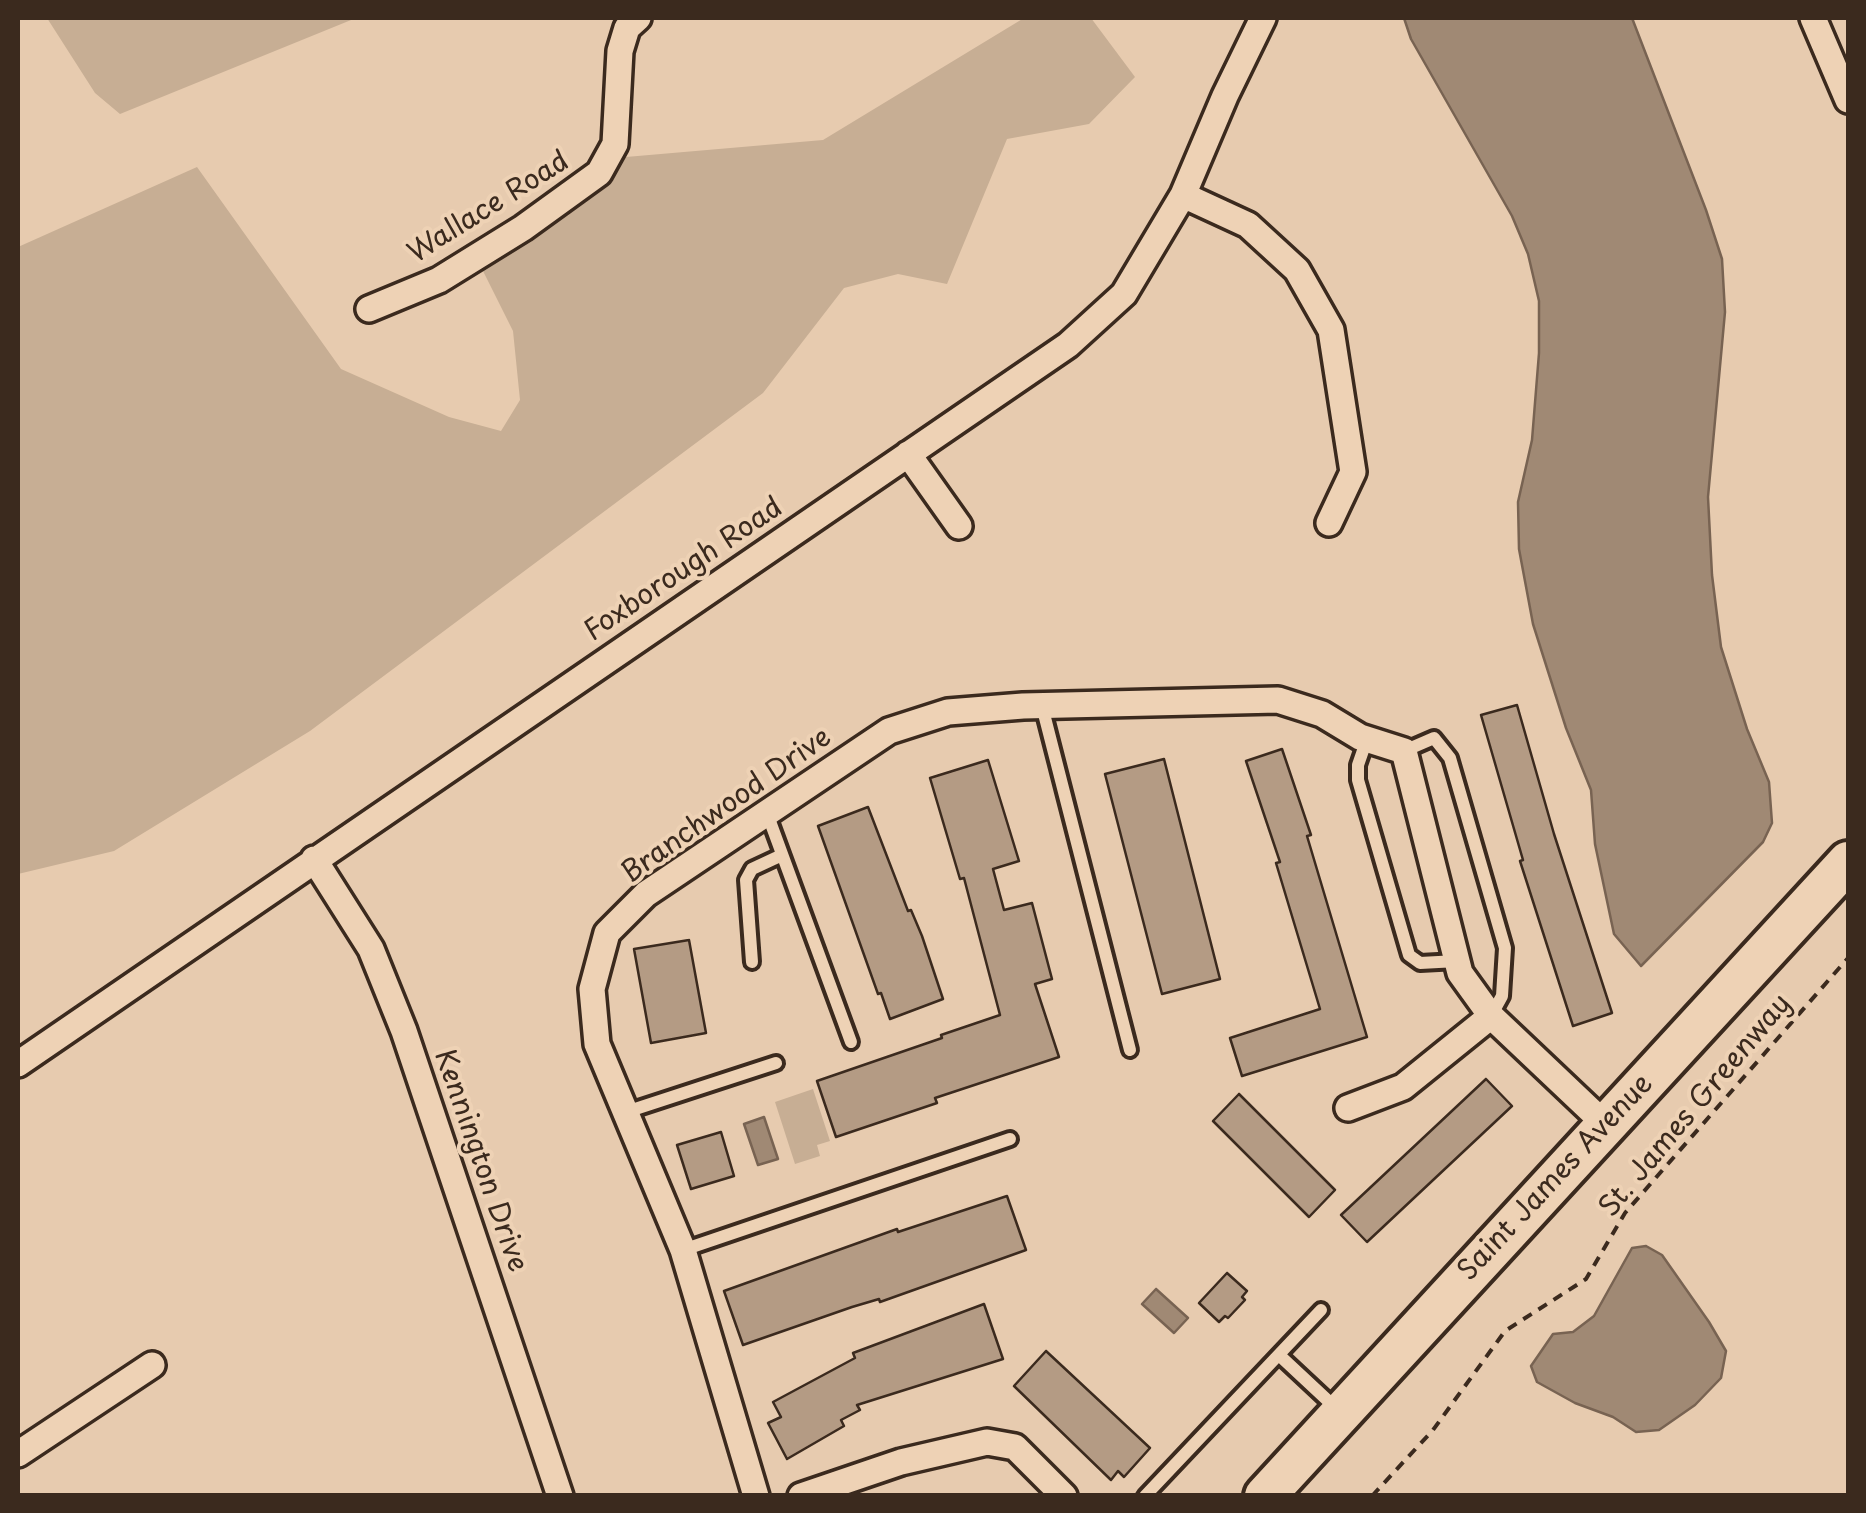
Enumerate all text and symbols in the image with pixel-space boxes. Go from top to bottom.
street label: Wallace Road [402,145,576,271]
street label: Foxborough Road [579,491,789,649]
street label: Branchwood Drive [616,721,838,891]
street label: St. James Greenway [1593,988,1799,1224]
street label: Kennington Drive [426,1046,534,1276]
street label: Saint James Avenue [1452,1068,1660,1288]

